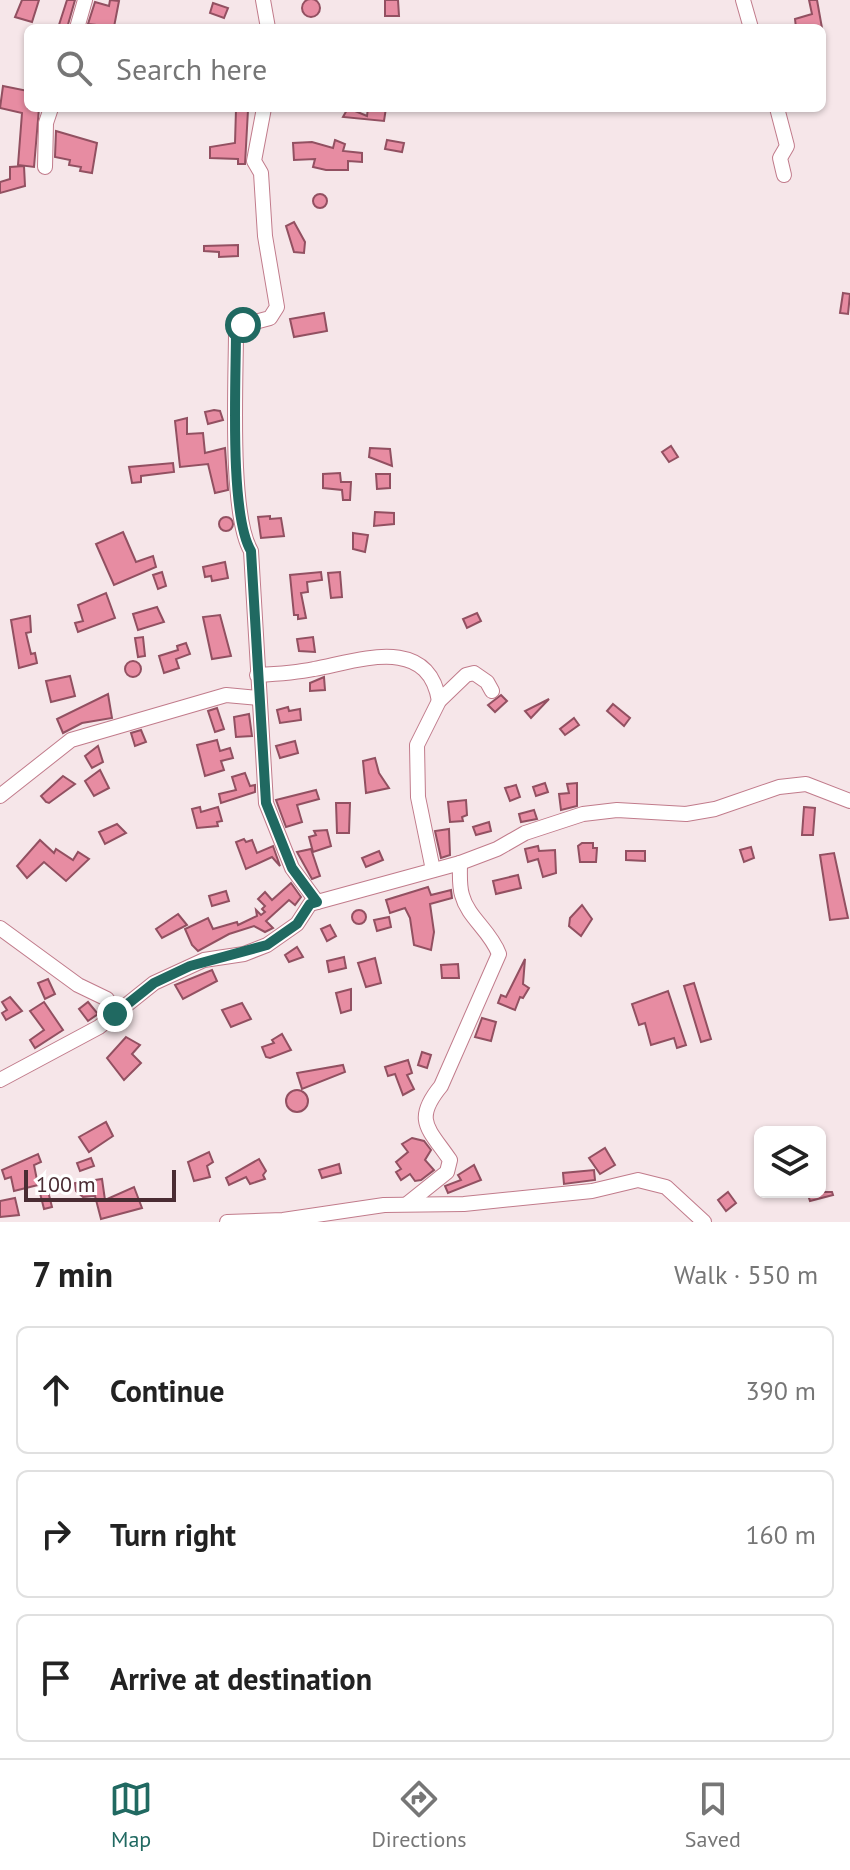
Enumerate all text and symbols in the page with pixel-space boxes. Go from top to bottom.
search box [24,24,826,112]
icon: search [52,46,96,90]
text: Search here [116,49,267,88]
route start [225,307,261,343]
route end [97,996,133,1032]
map controls [754,1126,826,1198]
button: layers [754,1126,826,1198]
scale bar [24,1166,176,1202]
text: 100 m [36,1170,96,1198]
text: 7 min [32,1252,113,1296]
text: Walk · 550 m [674,1258,818,1291]
icon: ahead [34,1368,78,1412]
text: Continue [110,1371,224,1410]
text: 390 m [745,1374,816,1407]
icon: right [34,1512,78,1556]
text: Turn right [110,1515,236,1554]
text: 160 m [745,1518,816,1551]
icon: arrive [34,1656,78,1700]
text: Arrive at destination [110,1659,372,1698]
tab: Map [109,1777,153,1853]
tab: Directions [371,1777,467,1853]
tab: Saved [685,1777,741,1853]

